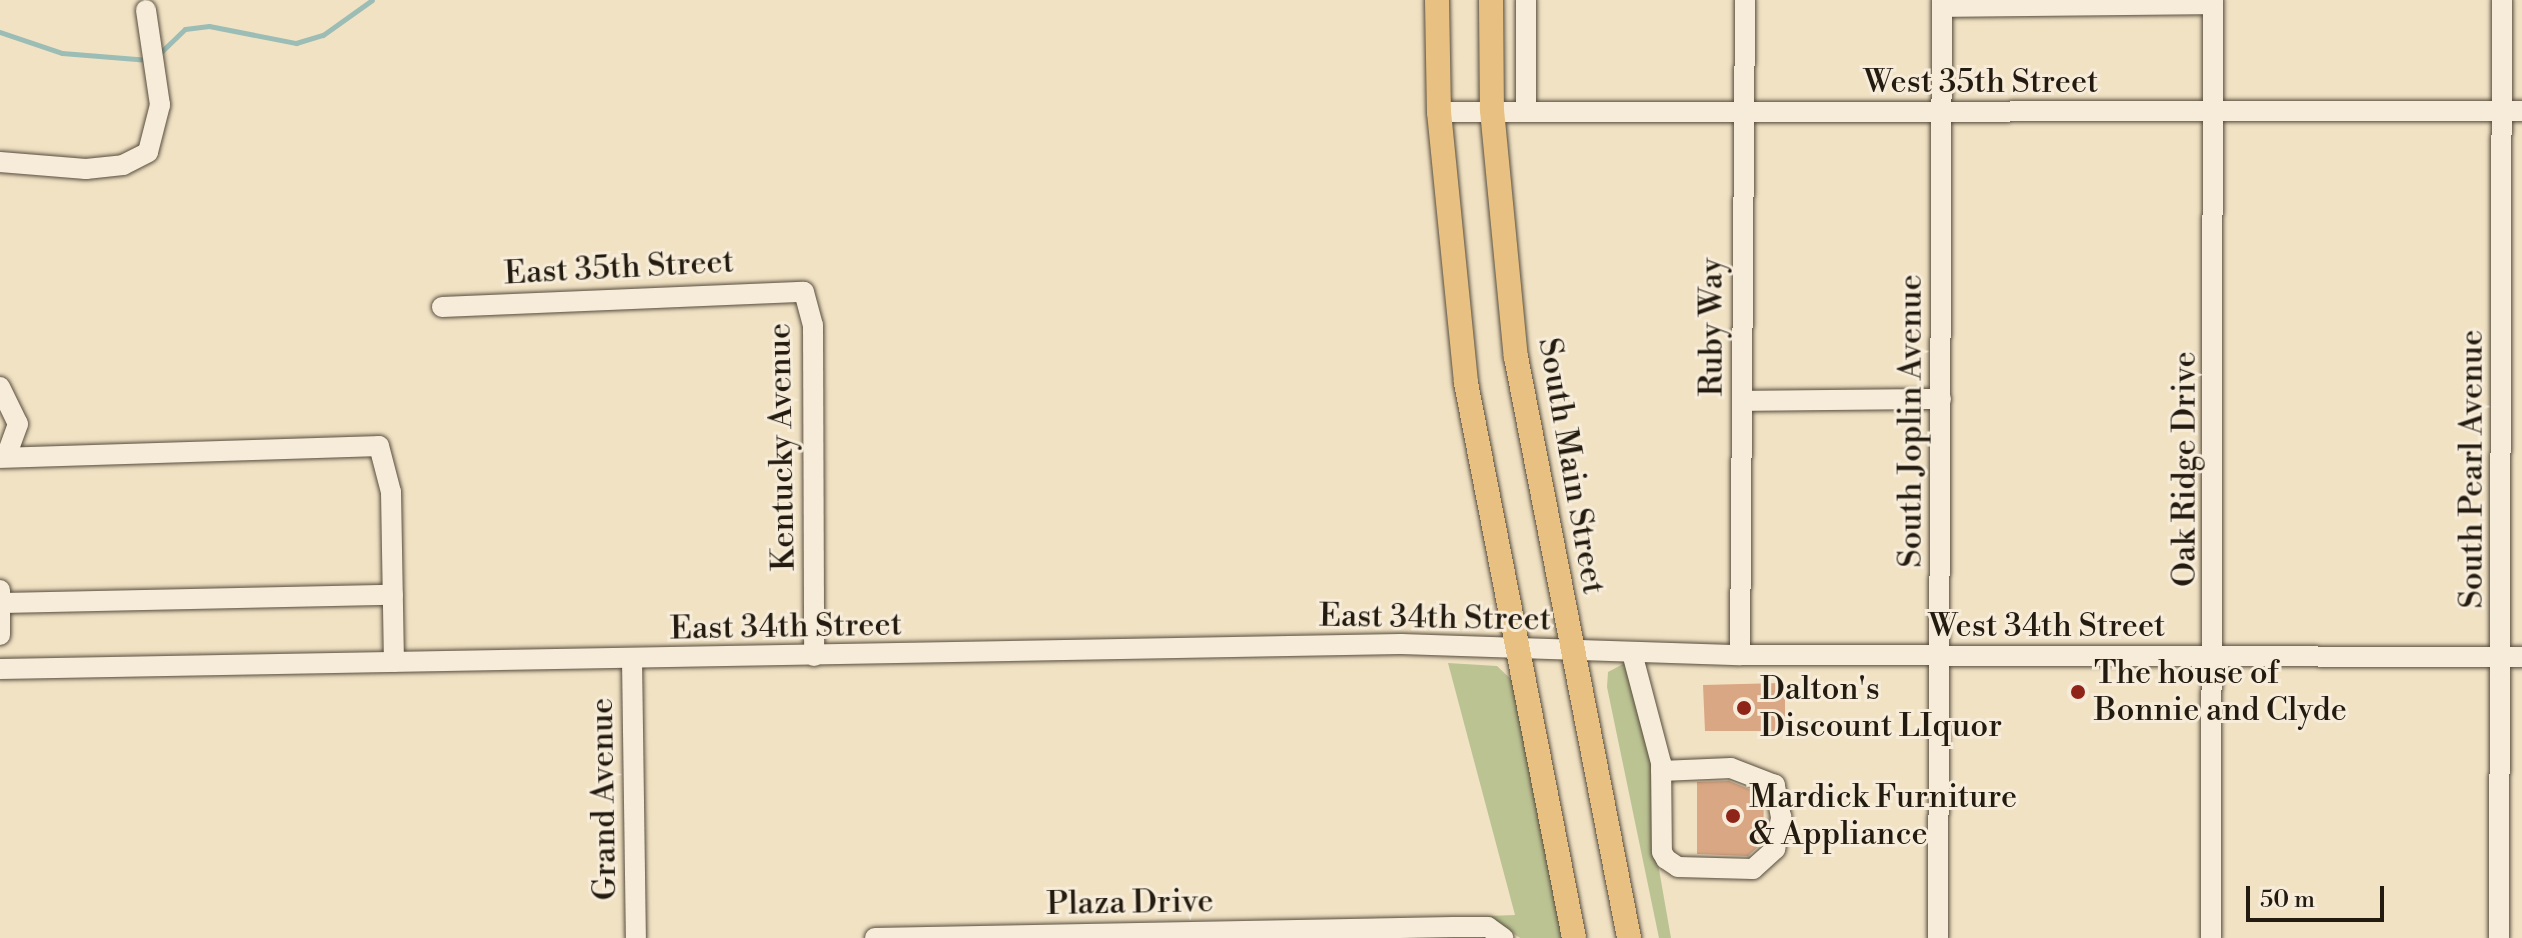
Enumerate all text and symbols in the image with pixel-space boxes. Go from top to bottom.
street label: West 35th Street [1864,63,2098,101]
street label: East 35th Street [503,243,735,293]
street label: Ruby Way [1693,258,1731,396]
street label: South Joplin Avenue [1892,274,1930,568]
street label: Kentucky Avenue [761,323,803,571]
street label: South Pearl Avenue [2453,329,2491,609]
street label: South Main Street [1530,335,1612,597]
street label: Oak Ridge Drive [2166,351,2204,587]
street label: East 34th Street [1319,597,1551,639]
street label: East 34th Street [670,606,902,648]
street label: West 34th Street [1929,607,2165,645]
place label: The house of Bonnie and Clyde [2094,655,2347,730]
place label: Dalton's Discount LIquor [1760,671,2002,746]
marker: The house of Bonnie and Clyde [2069,683,2087,701]
street label: Grand Avenue [583,697,625,901]
marker: Dalton's Discount LIquor [1735,699,1753,717]
place label: Mardick Furniture & Appliance [1749,779,2017,854]
marker: Mardick Furniture & Appliance [1724,807,1742,825]
scale bar [2250,870,2388,920]
street label: Plaza Drive [1046,882,1214,924]
text: 50 m [2260,885,2315,915]

